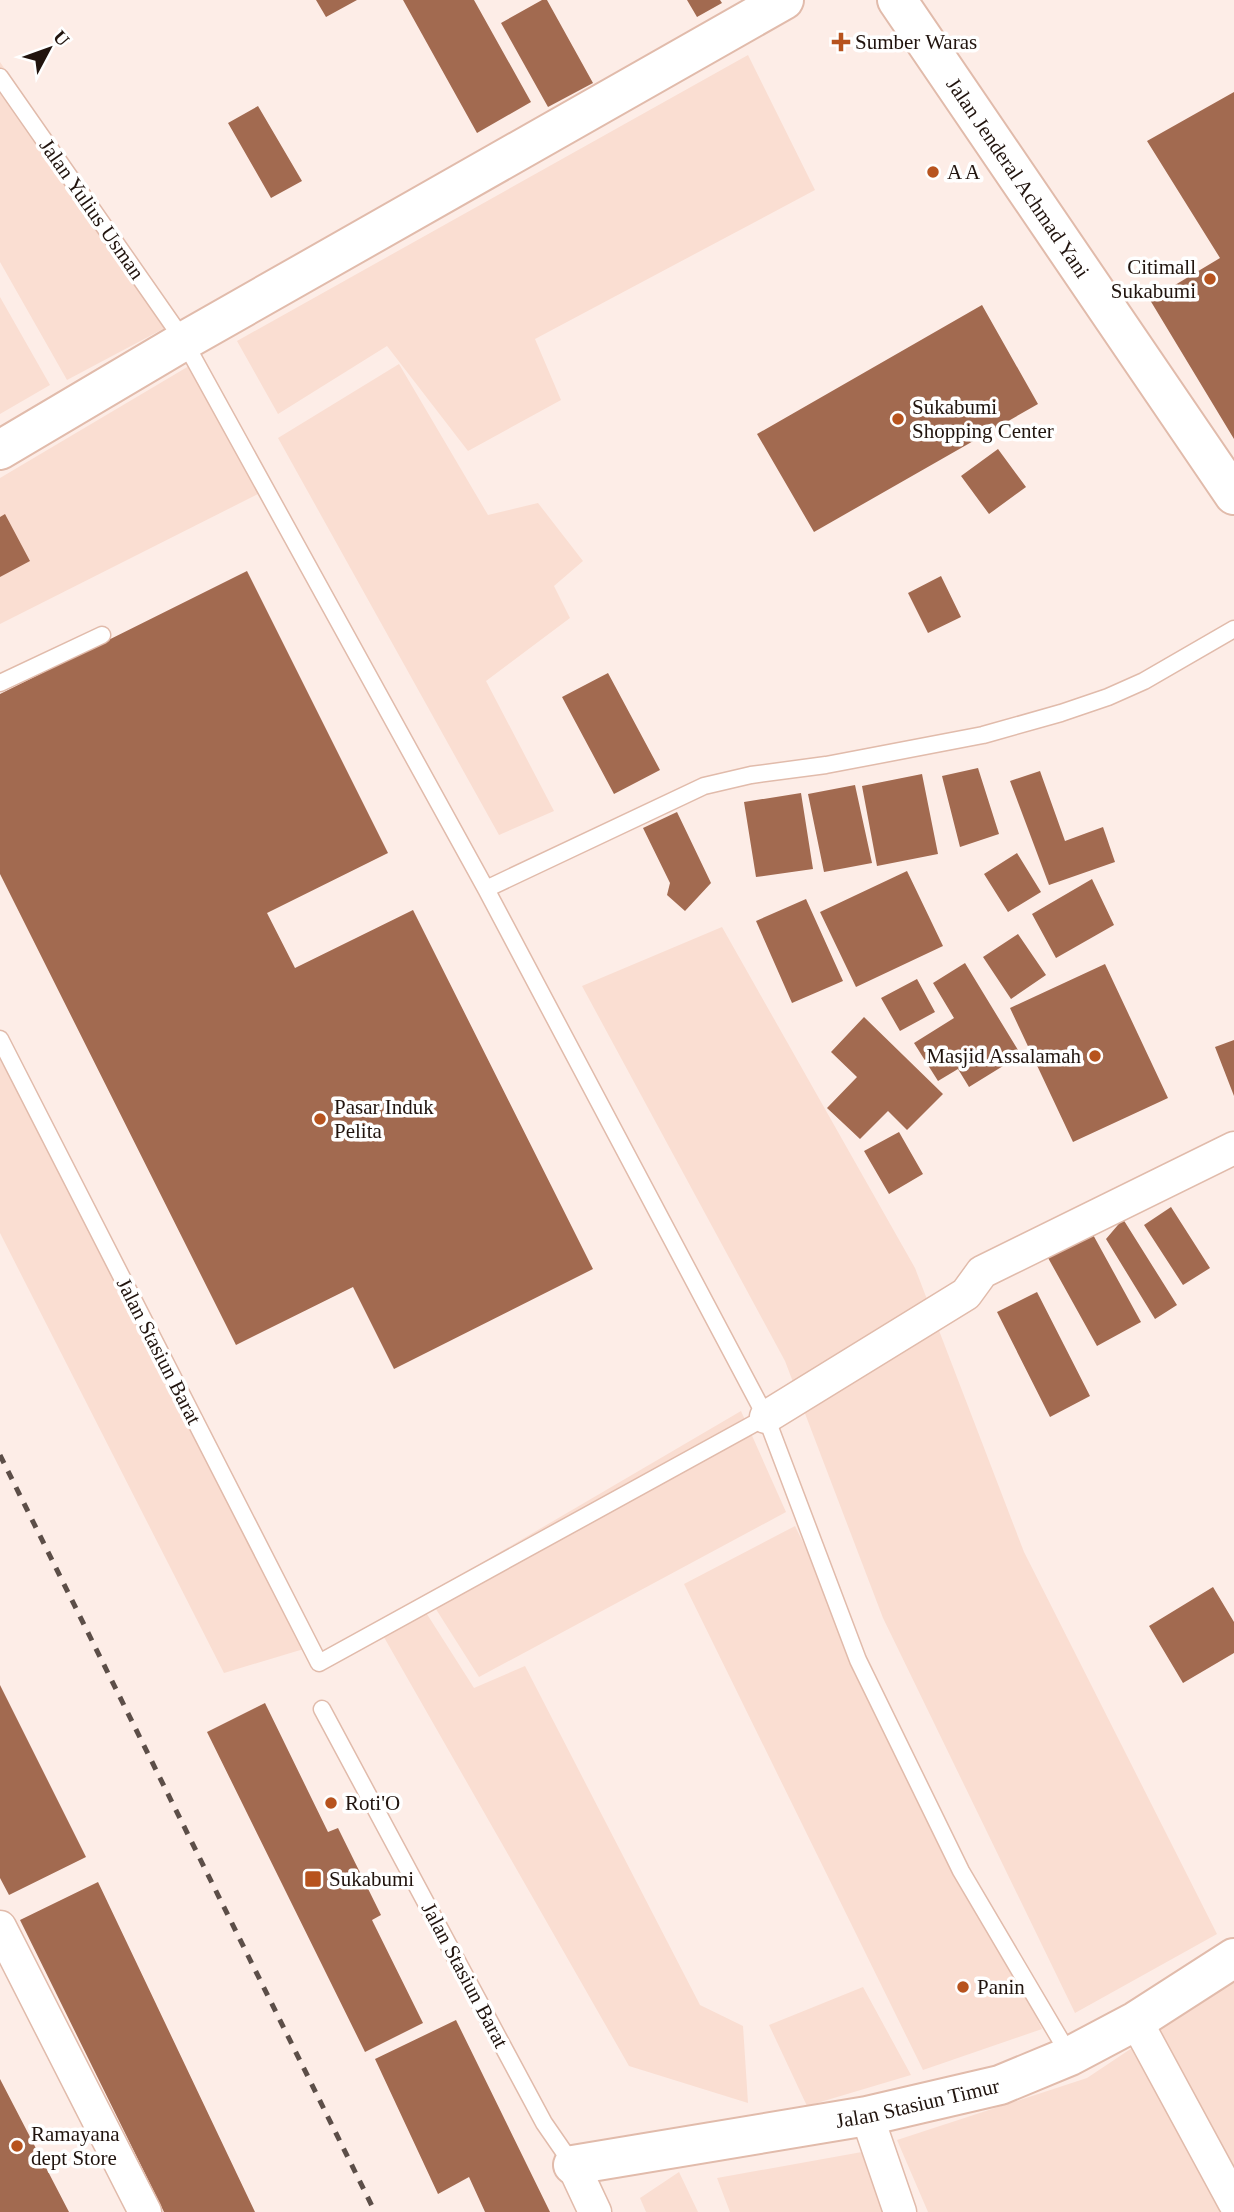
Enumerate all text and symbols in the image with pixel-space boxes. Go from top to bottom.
north arrow [14,14,84,84]
text: U [49,26,74,50]
place label: Sumber Waras [855,30,977,54]
marker: Sumber Waras [833,34,849,50]
street label: Jalan Jenderal Achmad Yani [941,73,1095,283]
street label: Jalan Yulius Usman [35,134,150,284]
place label: A A [947,160,981,184]
marker: A A [925,164,941,180]
place label: Citimall Sukabumi [1111,255,1196,303]
marker: Citimall Sukabumi [1202,271,1218,287]
place label: Sukabumi Shopping Center [912,395,1054,443]
marker: Sukabumi Shopping Center [890,411,906,427]
place label: Masjid Assalamah [926,1044,1081,1068]
marker: Masjid Assalamah [1087,1048,1103,1064]
place label: Pasar Induk Pelita [334,1095,434,1143]
marker: Pasar Induk Pelita [312,1111,328,1127]
street label: Jalan Stasiun Barat [112,1274,206,1428]
place label: Roti'O [345,1791,400,1815]
marker: Roti'O [323,1795,339,1811]
place label: Sukabumi [329,1867,414,1891]
marker: Sukabumi [303,1869,323,1889]
street label: Jalan Stasiun Barat [417,1898,513,2052]
place label: Panin [977,1975,1025,1999]
marker: Panin [955,1979,971,1995]
street label: Jalan Stasiun Timur [834,2074,1002,2133]
place label: Ramayana dept Store [31,2122,120,2170]
marker: Ramayana dept Store [9,2138,25,2154]

